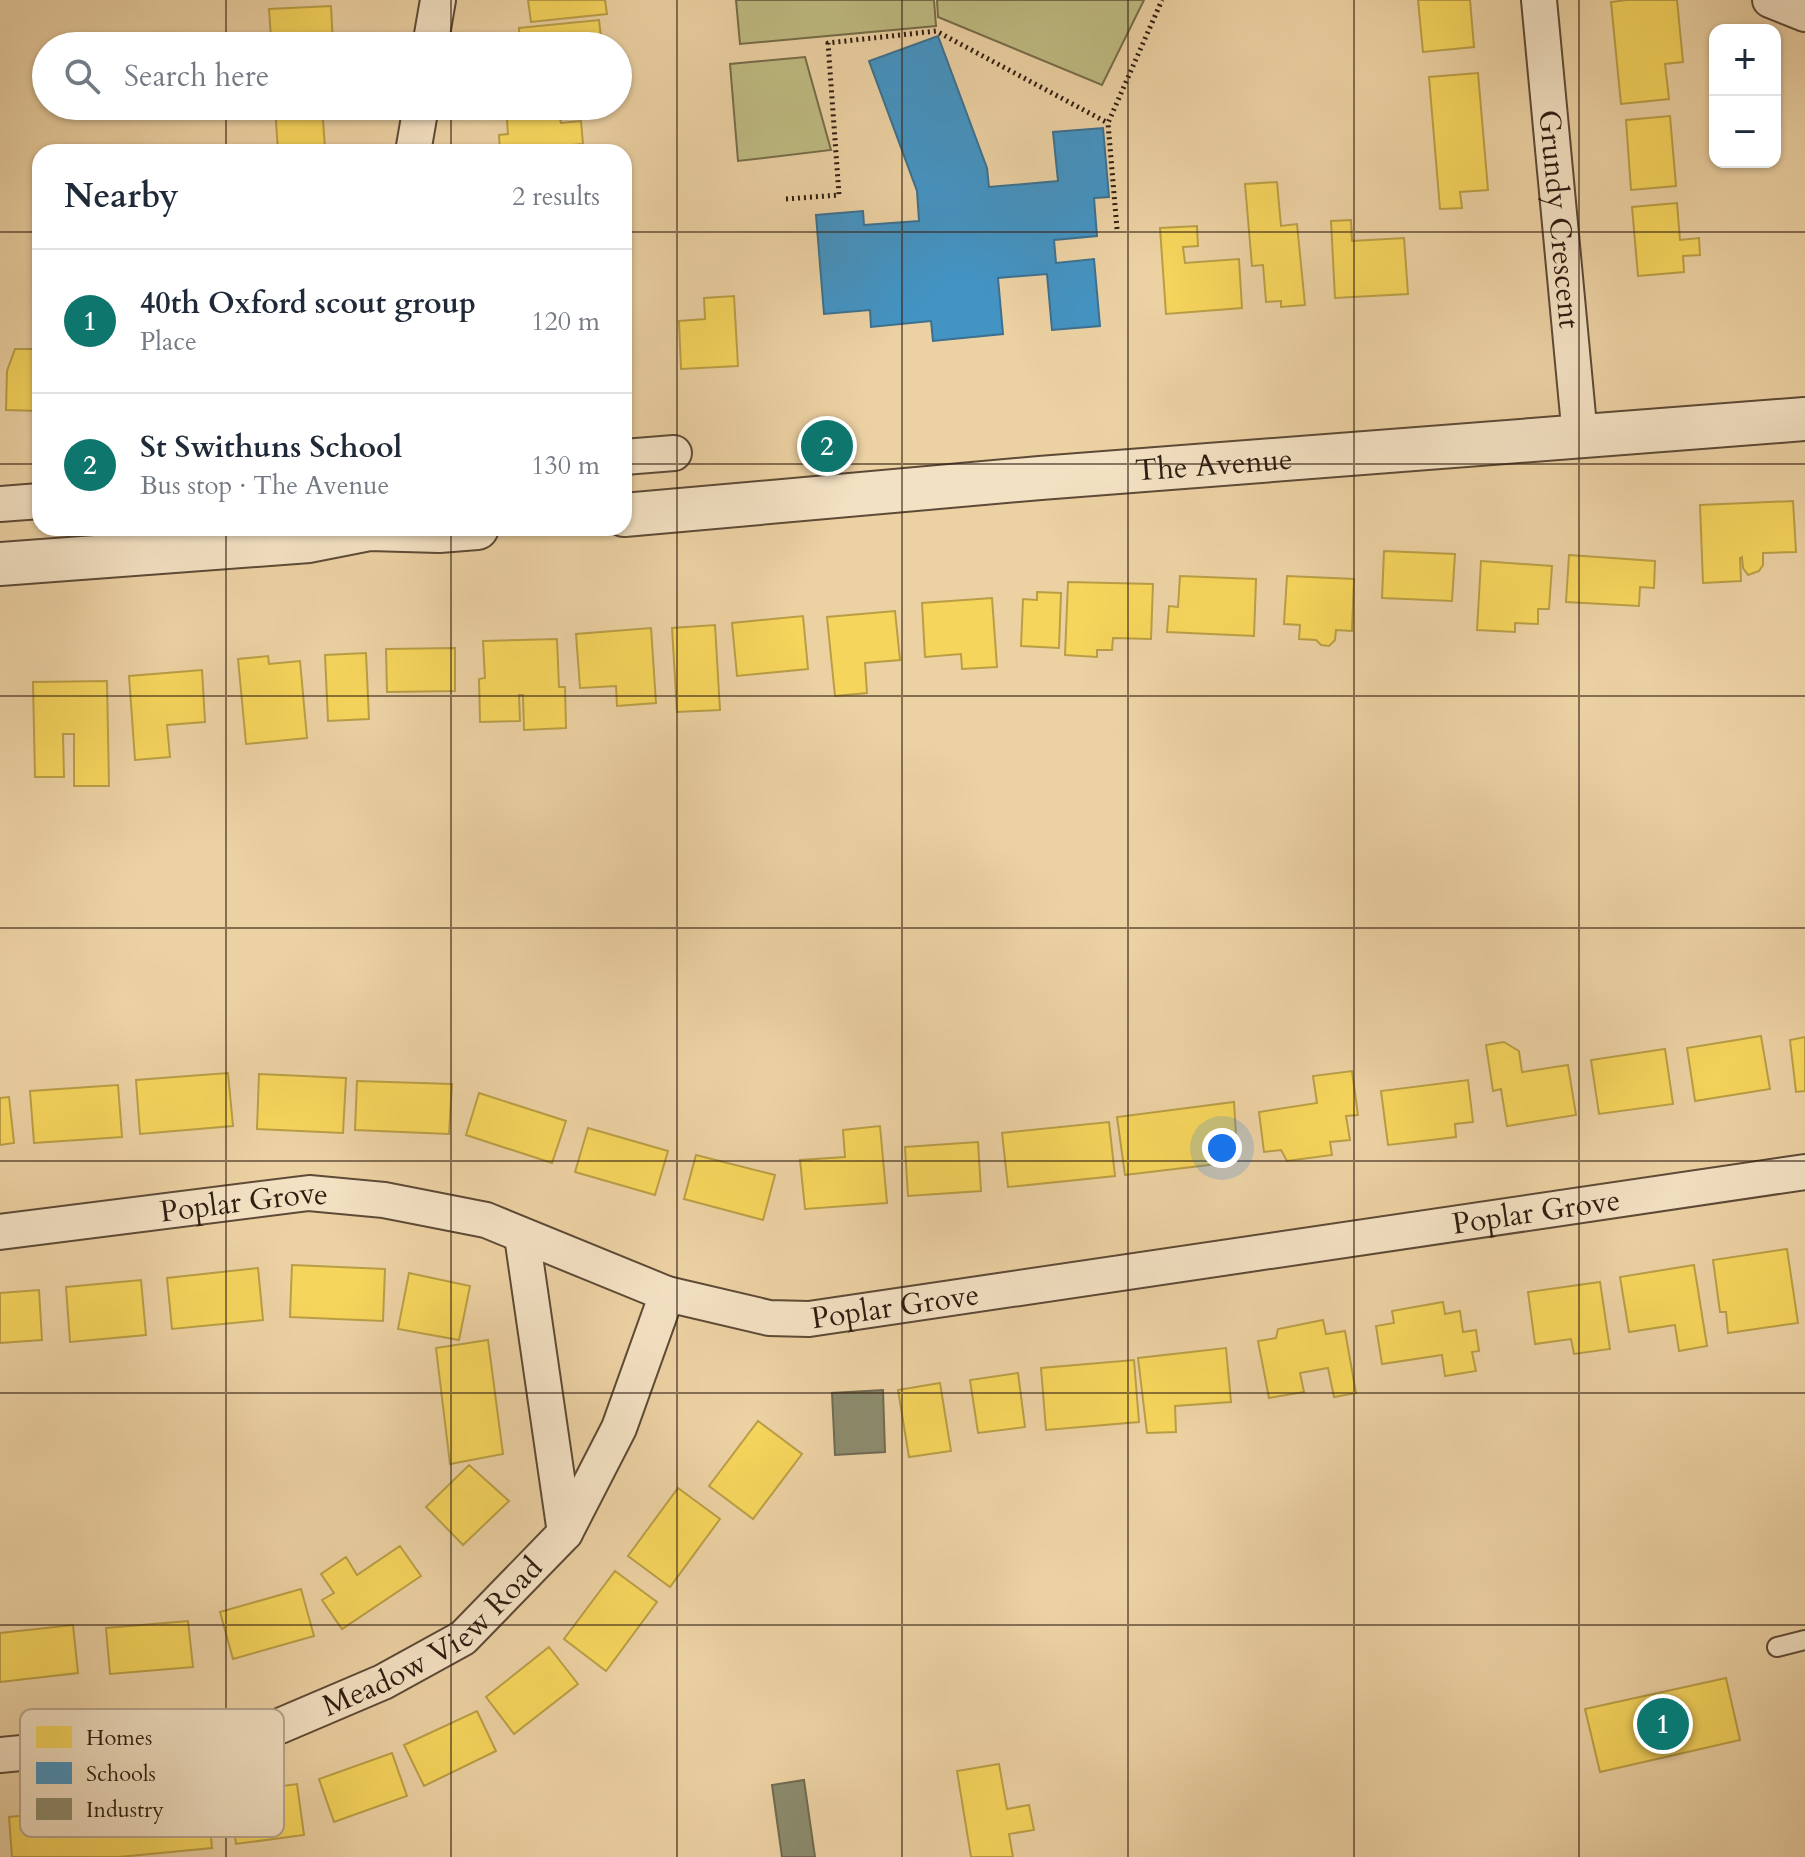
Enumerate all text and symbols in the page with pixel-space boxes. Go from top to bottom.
map controls [1709,24,1781,168]
button: + [1709,24,1781,96]
search box [32,32,632,120]
icon: search [60,54,104,98]
text: Search here [124,56,269,97]
button: − [1709,96,1781,168]
street label: Grundy Crescent [1528,108,1590,331]
text: Nearby [64,173,179,219]
text: 2 results [512,179,600,214]
text: 40th Oxford scout group [140,283,476,324]
text: 1 [83,304,97,339]
text: 120 m [531,304,600,339]
text: Place [140,324,197,359]
pin: 2 [801,416,853,476]
text: St Swithuns School [140,427,402,468]
street label: The Avenue [1134,439,1294,492]
text: 2 [83,448,97,483]
text: 130 m [531,448,600,483]
text: Bus stop · The Avenue [140,468,389,503]
your location [1202,1128,1242,1168]
street label: Poplar Grove [158,1172,330,1233]
street label: Poplar Grove [1449,1180,1623,1245]
street label: Poplar Grove [808,1274,982,1339]
street label: Meadow View Road [316,1548,552,1727]
pin: 1 [1637,1694,1689,1754]
legend [20,1709,284,1837]
text: Homes [86,1723,152,1753]
text: Schools [86,1759,156,1789]
text: Industry [86,1795,164,1825]

